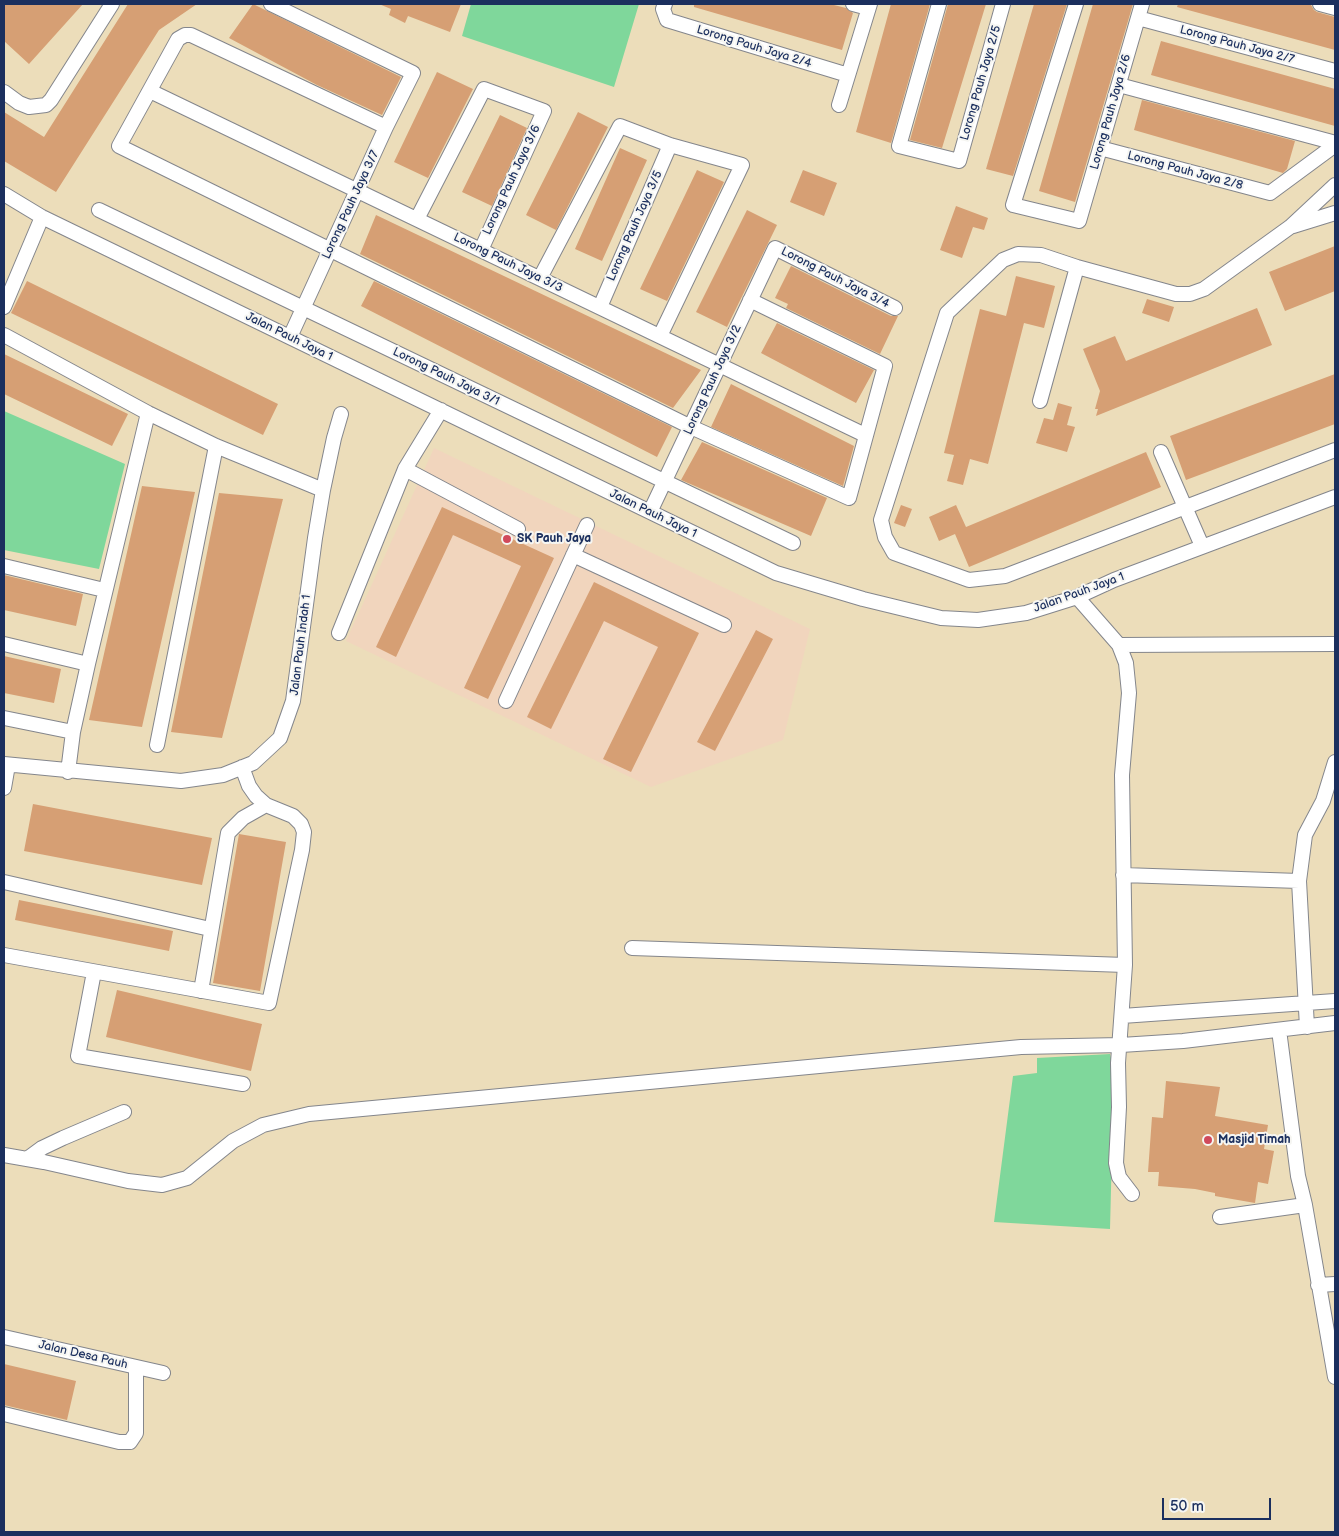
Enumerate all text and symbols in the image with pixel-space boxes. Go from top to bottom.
street label: Lorong Pauh Jaya 2/4 [695,23,813,71]
street label: Lorong Pauh Jaya 2/7 [1178,23,1296,67]
street label: Lorong Pauh Jaya 2/5 [958,24,1004,142]
street label: Lorong Pauh Jaya 2/6 [1088,53,1134,171]
street label: Lorong Pauh Jaya 3/6 [480,123,544,237]
street label: Lorong Pauh Jaya 3/7 [319,148,383,262]
street label: Lorong Pauh Jaya 2/8 [1126,149,1244,193]
street label: Lorong Pauh Jaya 3/5 [604,169,666,283]
street label: Lorong Pauh Jaya 3/3 [451,230,565,296]
street label: Lorong Pauh Jaya 3/4 [778,244,892,312]
street label: Jalan Pauh Jaya 1 [243,310,335,364]
street label: Lorong Pauh Jaya 3/2 [681,323,745,437]
street label: Lorong Pauh Jaya 3/1 [390,345,502,409]
street label: Jalan Pauh Jaya 1 [607,487,699,541]
place label: SK Pauh Jaya [517,532,591,546]
marker: SK Pauh Jaya [501,533,513,545]
street label: Jalan Pauh Jaya 1 [1032,570,1126,616]
street label: Jalan Pauh Indah 1 [288,594,314,696]
place label: Masjid Timah [1218,1133,1291,1147]
marker: Masjid Timah [1202,1134,1214,1146]
street label: Jalan Desa Pauh [37,1338,129,1372]
scale bar [1164,1488,1273,1520]
text: 50 m [1170,1497,1204,1516]

